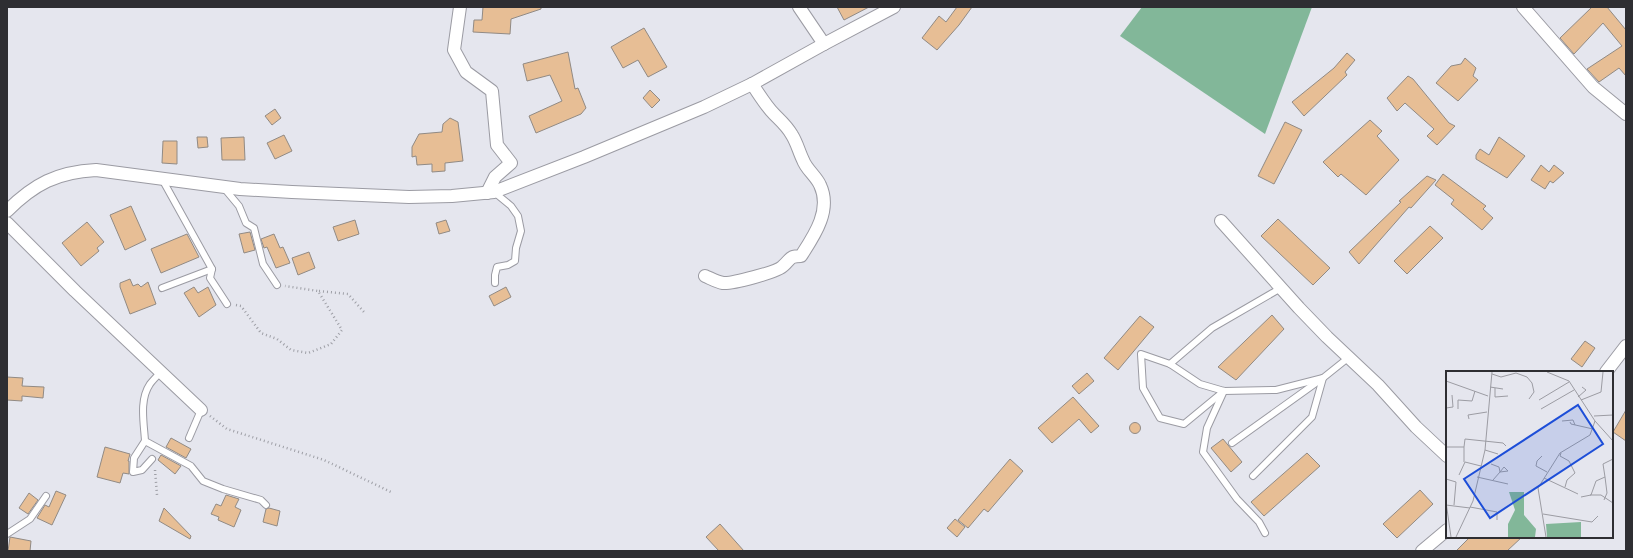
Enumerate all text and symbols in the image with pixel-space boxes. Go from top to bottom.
inset map [1446,371,1613,538]

